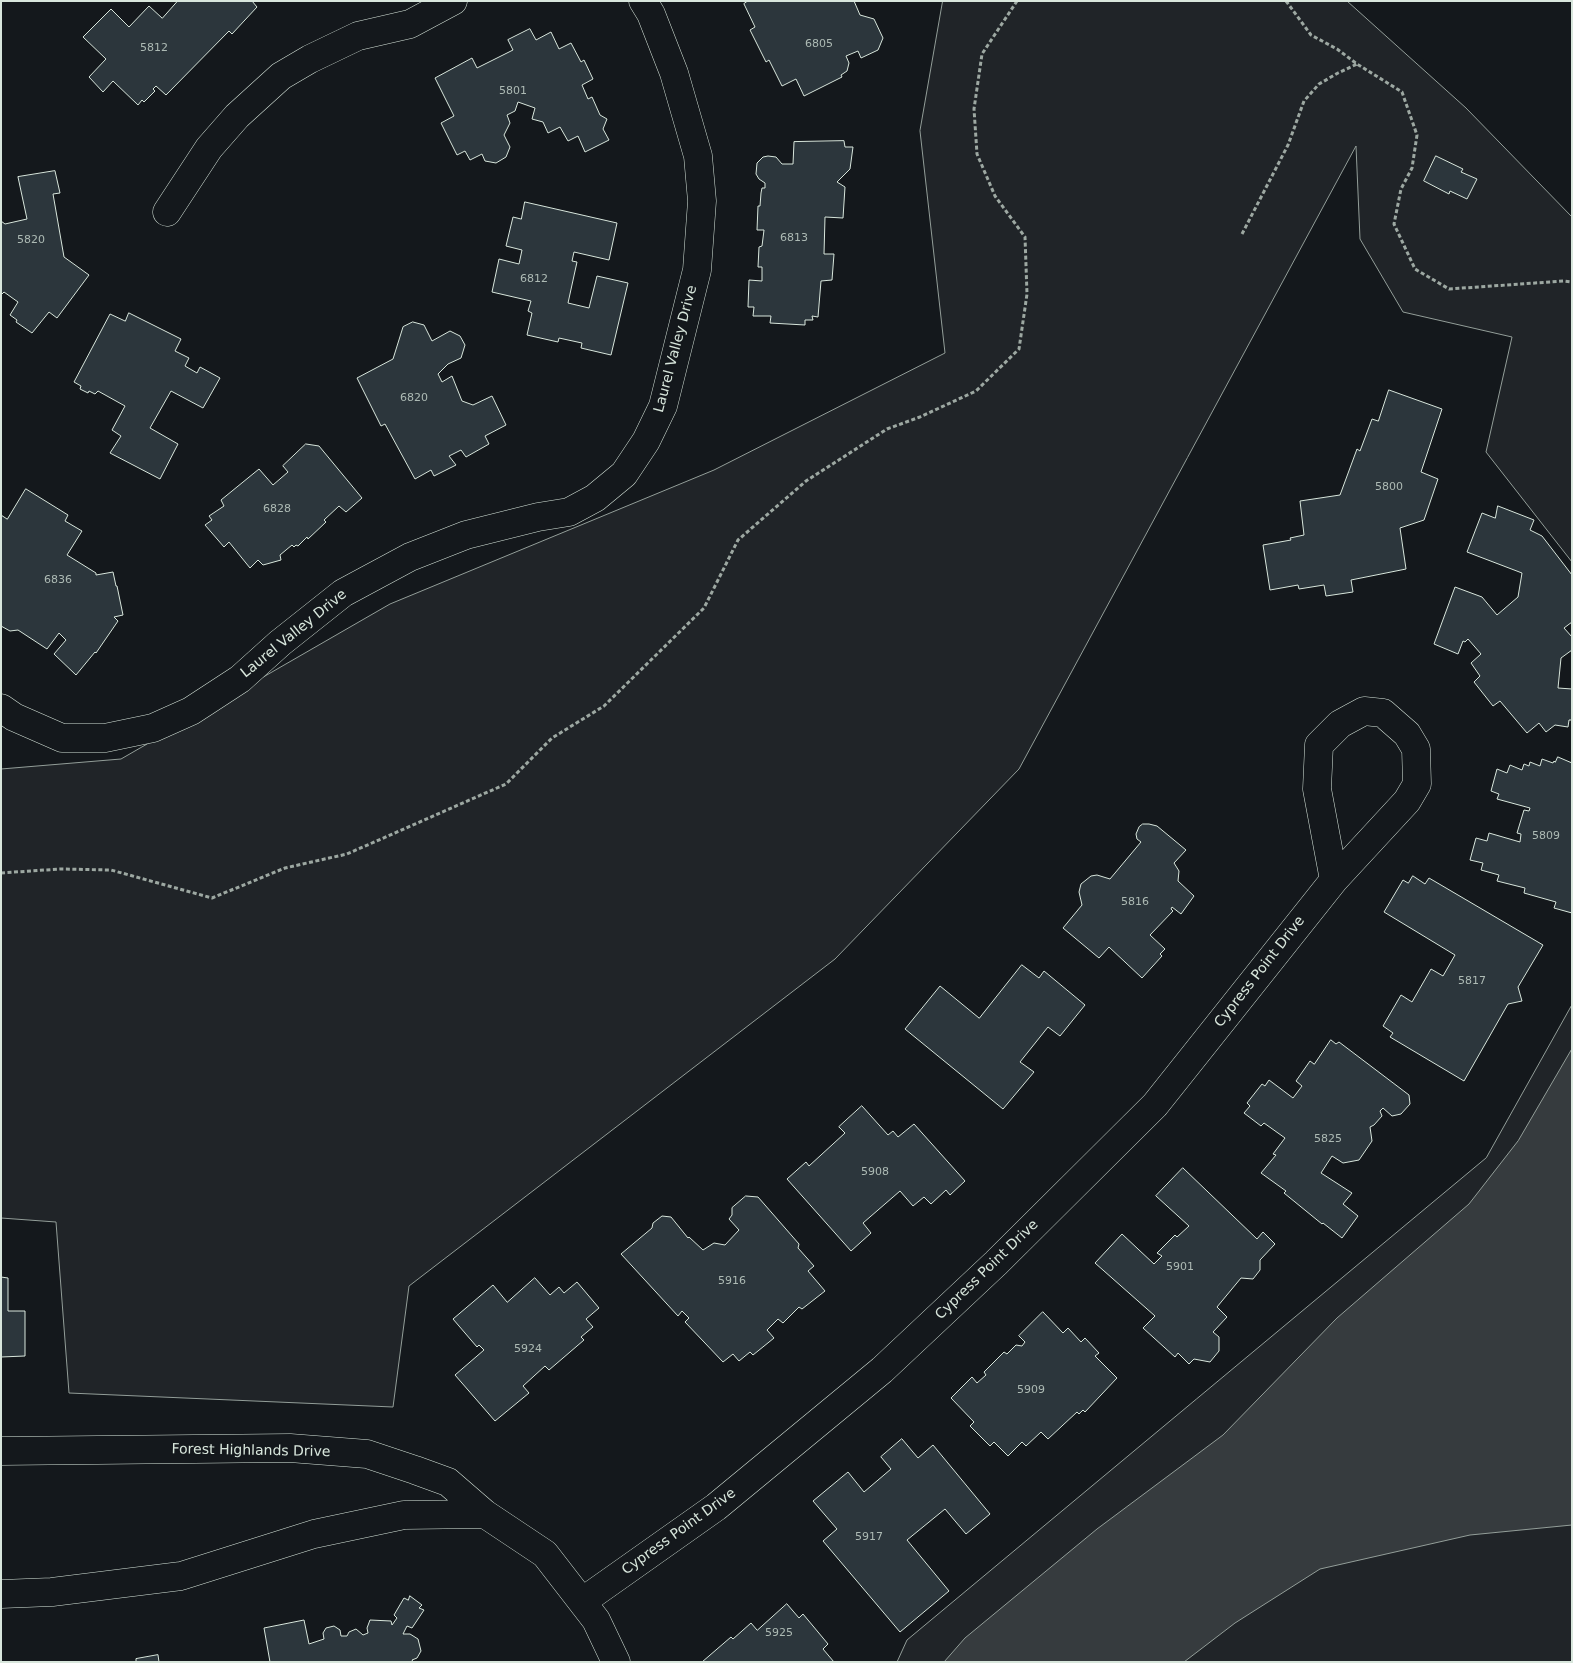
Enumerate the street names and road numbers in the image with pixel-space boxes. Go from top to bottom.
street label: Laurel Valley Drive [651,283,701,415]
street label: Laurel Valley Drive [238,586,350,682]
street label: Cypress Point Drive [1211,913,1309,1031]
street label: Cypress Point Drive [932,1217,1042,1323]
street label: Forest Highlands Drive [171,1441,331,1461]
street label: Cypress Point Drive [619,1485,739,1579]

